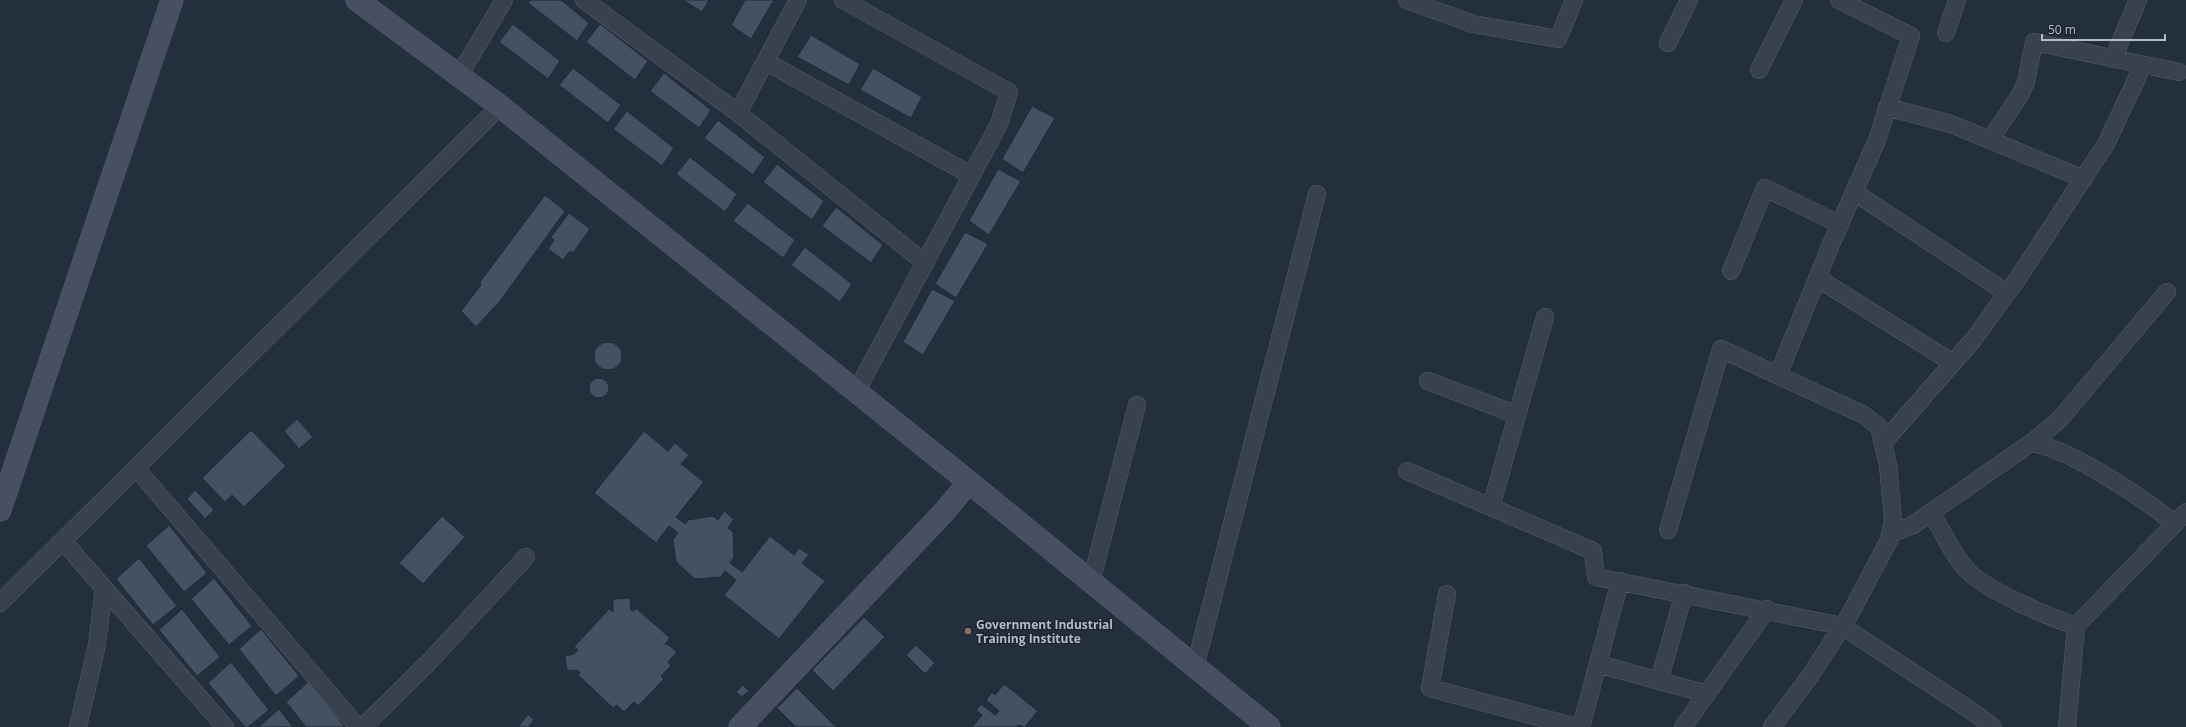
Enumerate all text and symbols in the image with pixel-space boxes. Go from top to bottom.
scale bar [2042,16,2165,42]
text: 50 m [2048,21,2076,38]
place label: Government Industrial Training Institute [976,616,1113,647]
marker: Government Industrial Training Institute [963,626,973,636]

